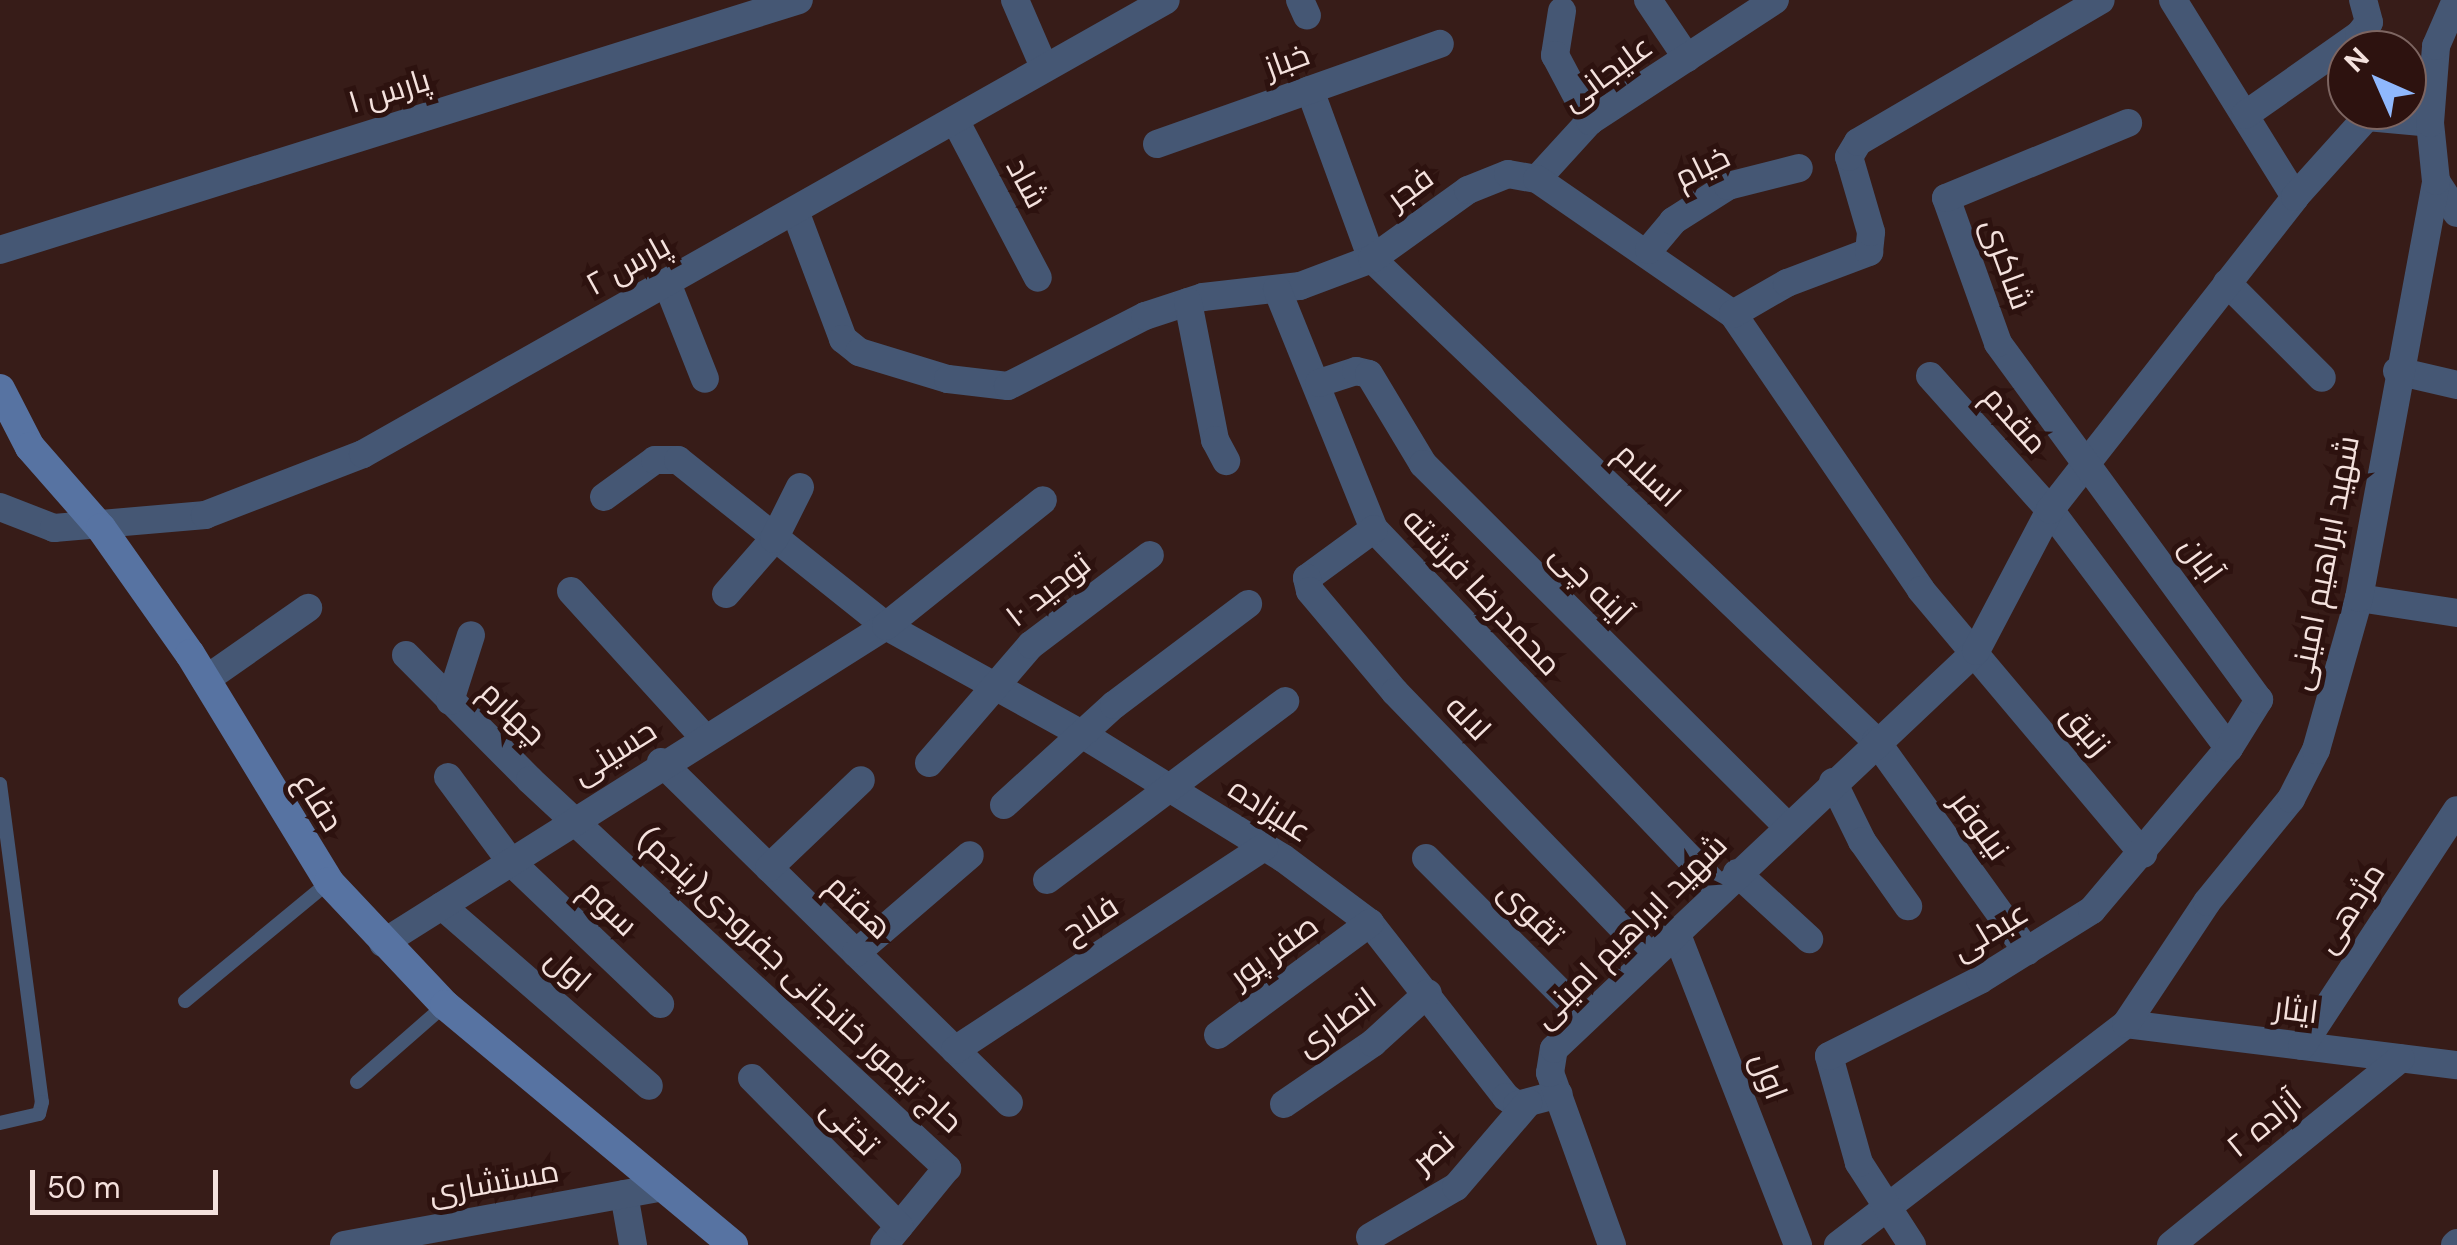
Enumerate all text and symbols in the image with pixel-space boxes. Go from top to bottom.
street label: علیجانی [1554,27,1660,119]
north arrow [2327,30,2427,130]
street label: خباز [1259,35,1315,87]
text: N [2337,40,2377,80]
street label: پارس ۱ [343,60,435,122]
street label: خیام [1668,137,1736,197]
street label: شاد [998,151,1056,215]
street label: فجر [1379,158,1441,218]
street label: شاکری [1973,213,2041,315]
street label: پارس ۲ [579,226,677,304]
street label: مقدم [1975,378,2055,462]
street label: شهید ابراهیم امینی [2280,432,2368,694]
street label: اسلام [1607,435,1689,515]
street label: محمدرضا فرشته [1395,500,1569,684]
street label: آبان [2171,529,2231,591]
street label: آینه چی [1542,535,1640,633]
street label: توحید ۱۰ [998,545,1098,635]
street label: چهارم [472,673,554,753]
street label: لاله [1438,687,1498,749]
street label: زنبق [2054,697,2118,763]
street label: حسینی [565,711,663,793]
street label: دفاع [286,766,352,838]
street label: علیزاده [1222,769,1318,851]
street label: نیلوفر [1942,784,2018,868]
street label: حاج تیمور خانجانی جفرودی(پنجم) [629,819,971,1141]
street label: شهید ابراهیم امینی [1525,826,1735,1036]
street label: مژدهی [2307,856,2393,960]
street label: هفتم [818,867,900,947]
street label: سوم [572,872,646,944]
street label: تقوی [1490,872,1572,954]
street label: فلاح [1055,887,1125,951]
street label: عبدلی [1945,893,2035,969]
street label: صفر پور [1222,906,1326,996]
street label: اول [538,940,598,1000]
street label: انصاری [1288,979,1384,1065]
street label: ایثار [2272,988,2320,1032]
street label: اول [1743,1047,1795,1105]
street label: آزاده ۲ [2219,1082,2309,1166]
street label: تختی [813,1090,887,1164]
street label: نصر [1404,1123,1462,1181]
scale bar [35,1150,222,1212]
street label: مستشاری [426,1152,562,1212]
text: 50 m [47,1168,121,1207]

